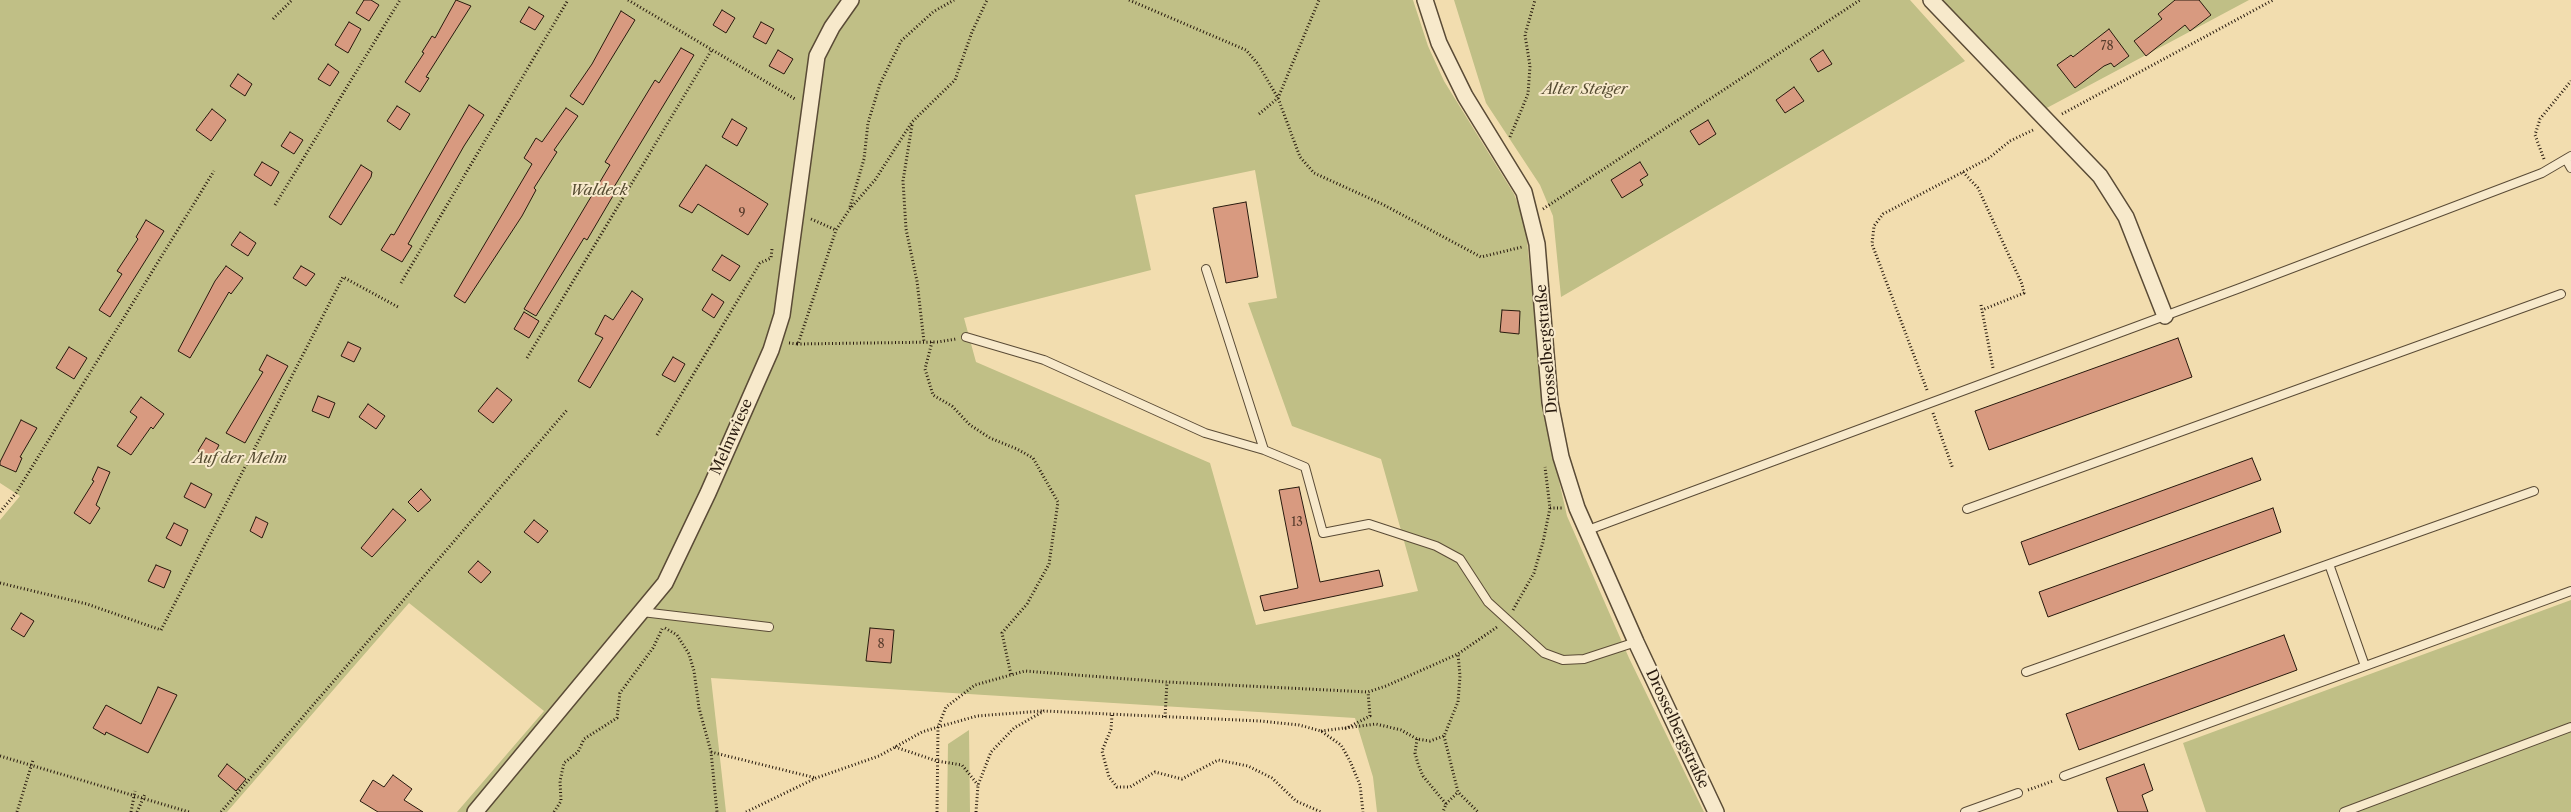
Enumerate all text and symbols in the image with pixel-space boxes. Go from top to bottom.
house number: 78 [2100,40,2114,54]
park label: Alter Steiger [1542,81,1628,99]
park label: Waldeck [570,182,628,200]
house number: 9 [738,207,746,221]
street label: Drosselbergstraße [1532,284,1562,414]
street label: Melmwiese [707,396,757,478]
park label: Auf der Melm [193,450,287,468]
house number: 13 [1291,516,1303,530]
house number: 8 [877,638,885,652]
street label: Drosselbergstraße [1641,666,1713,792]

